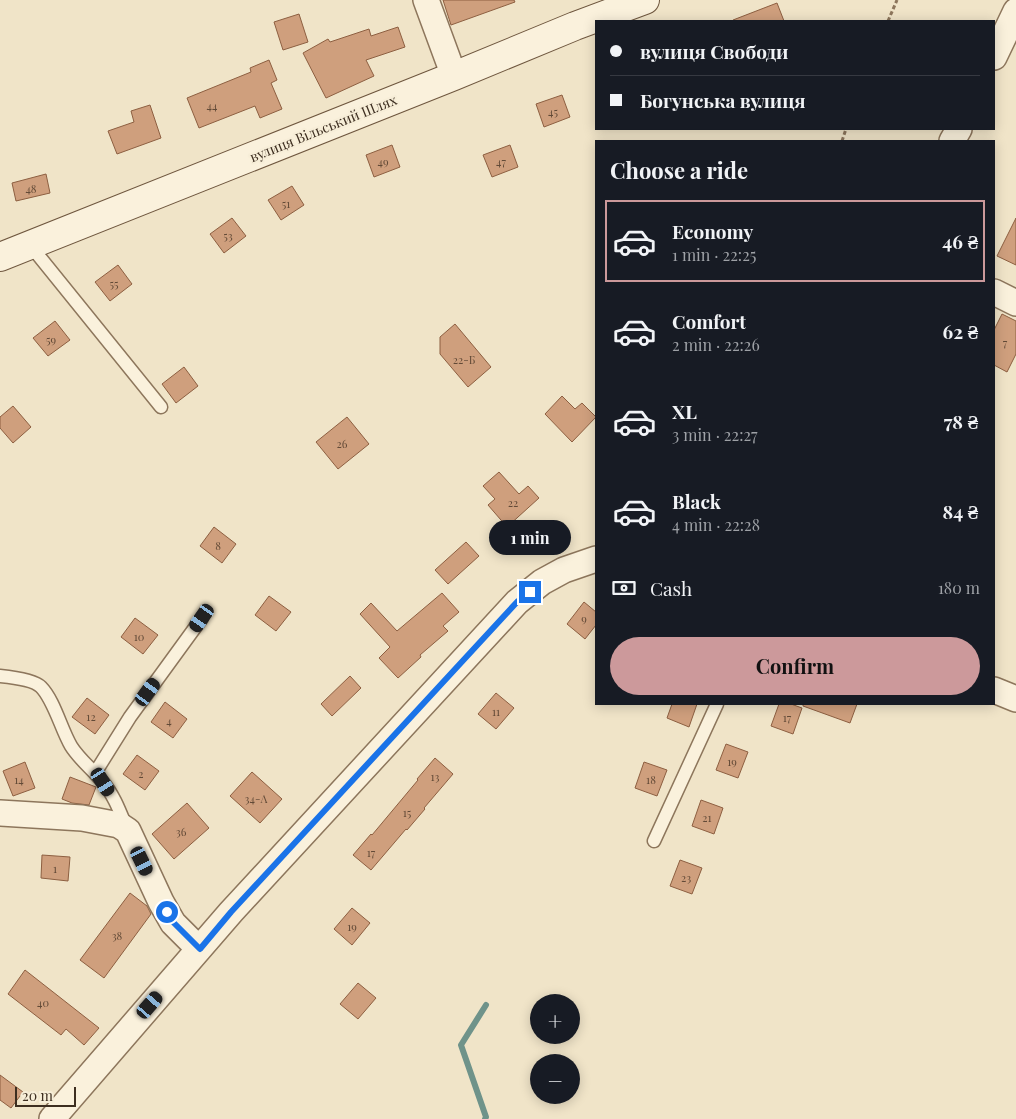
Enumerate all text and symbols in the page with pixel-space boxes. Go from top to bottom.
text: вулиця Свободи [640,38,789,64]
text: Богунська вулиця [640,87,806,113]
street label: вулиця Вільський Шлях [247,90,400,166]
house number: 44 [207,98,218,113]
house number: 45 [548,104,558,119]
house number: 49 [377,154,389,169]
house number: 47 [496,154,506,169]
text: Choose a ride [610,155,748,185]
house number: 48 [25,181,37,196]
house number: 51 [282,196,290,211]
text: Economy [672,218,753,244]
icon: car [612,219,657,264]
house number: 53 [223,228,233,243]
text: 46 ₴ [942,228,978,254]
text: 1 min · 22:25 [672,244,756,265]
house number: 55 [109,276,119,291]
text: Comfort [672,308,746,334]
icon: car [612,309,657,354]
text: 62 ₴ [943,318,978,344]
house number: 59 [46,332,56,347]
text: 2 min · 22:26 [672,334,760,355]
house number: 7 [1003,335,1008,350]
house number: 22-Б [453,352,476,367]
text: XL [672,398,697,424]
icon: car [612,399,657,444]
text: 78 ₴ [944,408,978,434]
text: 3 min · 22:27 [672,424,758,445]
house number: 26 [337,436,348,451]
text: Black [672,488,721,514]
icon: car [612,489,657,534]
house number: 22 [508,495,518,510]
text: 84 ₴ [943,498,978,524]
text: 4 min · 22:28 [672,514,760,535]
callout: 1 min [489,520,571,554]
text: 1 min [510,527,550,548]
house number: 8 [215,538,221,553]
icon: cash [610,574,638,602]
text: Cash [650,575,692,601]
text: 180 m [938,577,980,598]
route end [519,581,541,603]
car [187,601,216,635]
house number: 9 [581,611,587,626]
house number: 10 [134,629,145,644]
button: Confirm [610,637,980,695]
car [133,675,162,709]
house number: 11 [492,704,500,719]
house number: 12 [86,709,96,724]
house number: 17 [783,710,792,725]
house number: 4 [166,713,172,728]
house number: 19 [727,754,737,769]
car [88,765,117,799]
house number: 2 [138,766,144,781]
house number: 13 [431,769,439,784]
house number: 14 [14,772,24,787]
house number: 18 [646,772,656,787]
house number: 34-А [245,791,267,806]
house number: 15 [403,805,412,820]
house number: 21 [702,810,712,825]
house number: 36 [176,824,187,839]
car [128,844,155,878]
house number: 17 [367,845,376,860]
house number: 1 [53,861,57,876]
house number: 23 [681,870,691,885]
route start [156,901,178,923]
house number: 19 [347,919,357,934]
house number: 38 [112,928,123,943]
car [134,989,165,1021]
map controls [530,994,580,1104]
button: + [530,994,580,1044]
house number: 40 [37,995,49,1010]
button: − [530,1054,580,1104]
scale bar [15,1084,76,1107]
text: 20 m [22,1086,53,1105]

